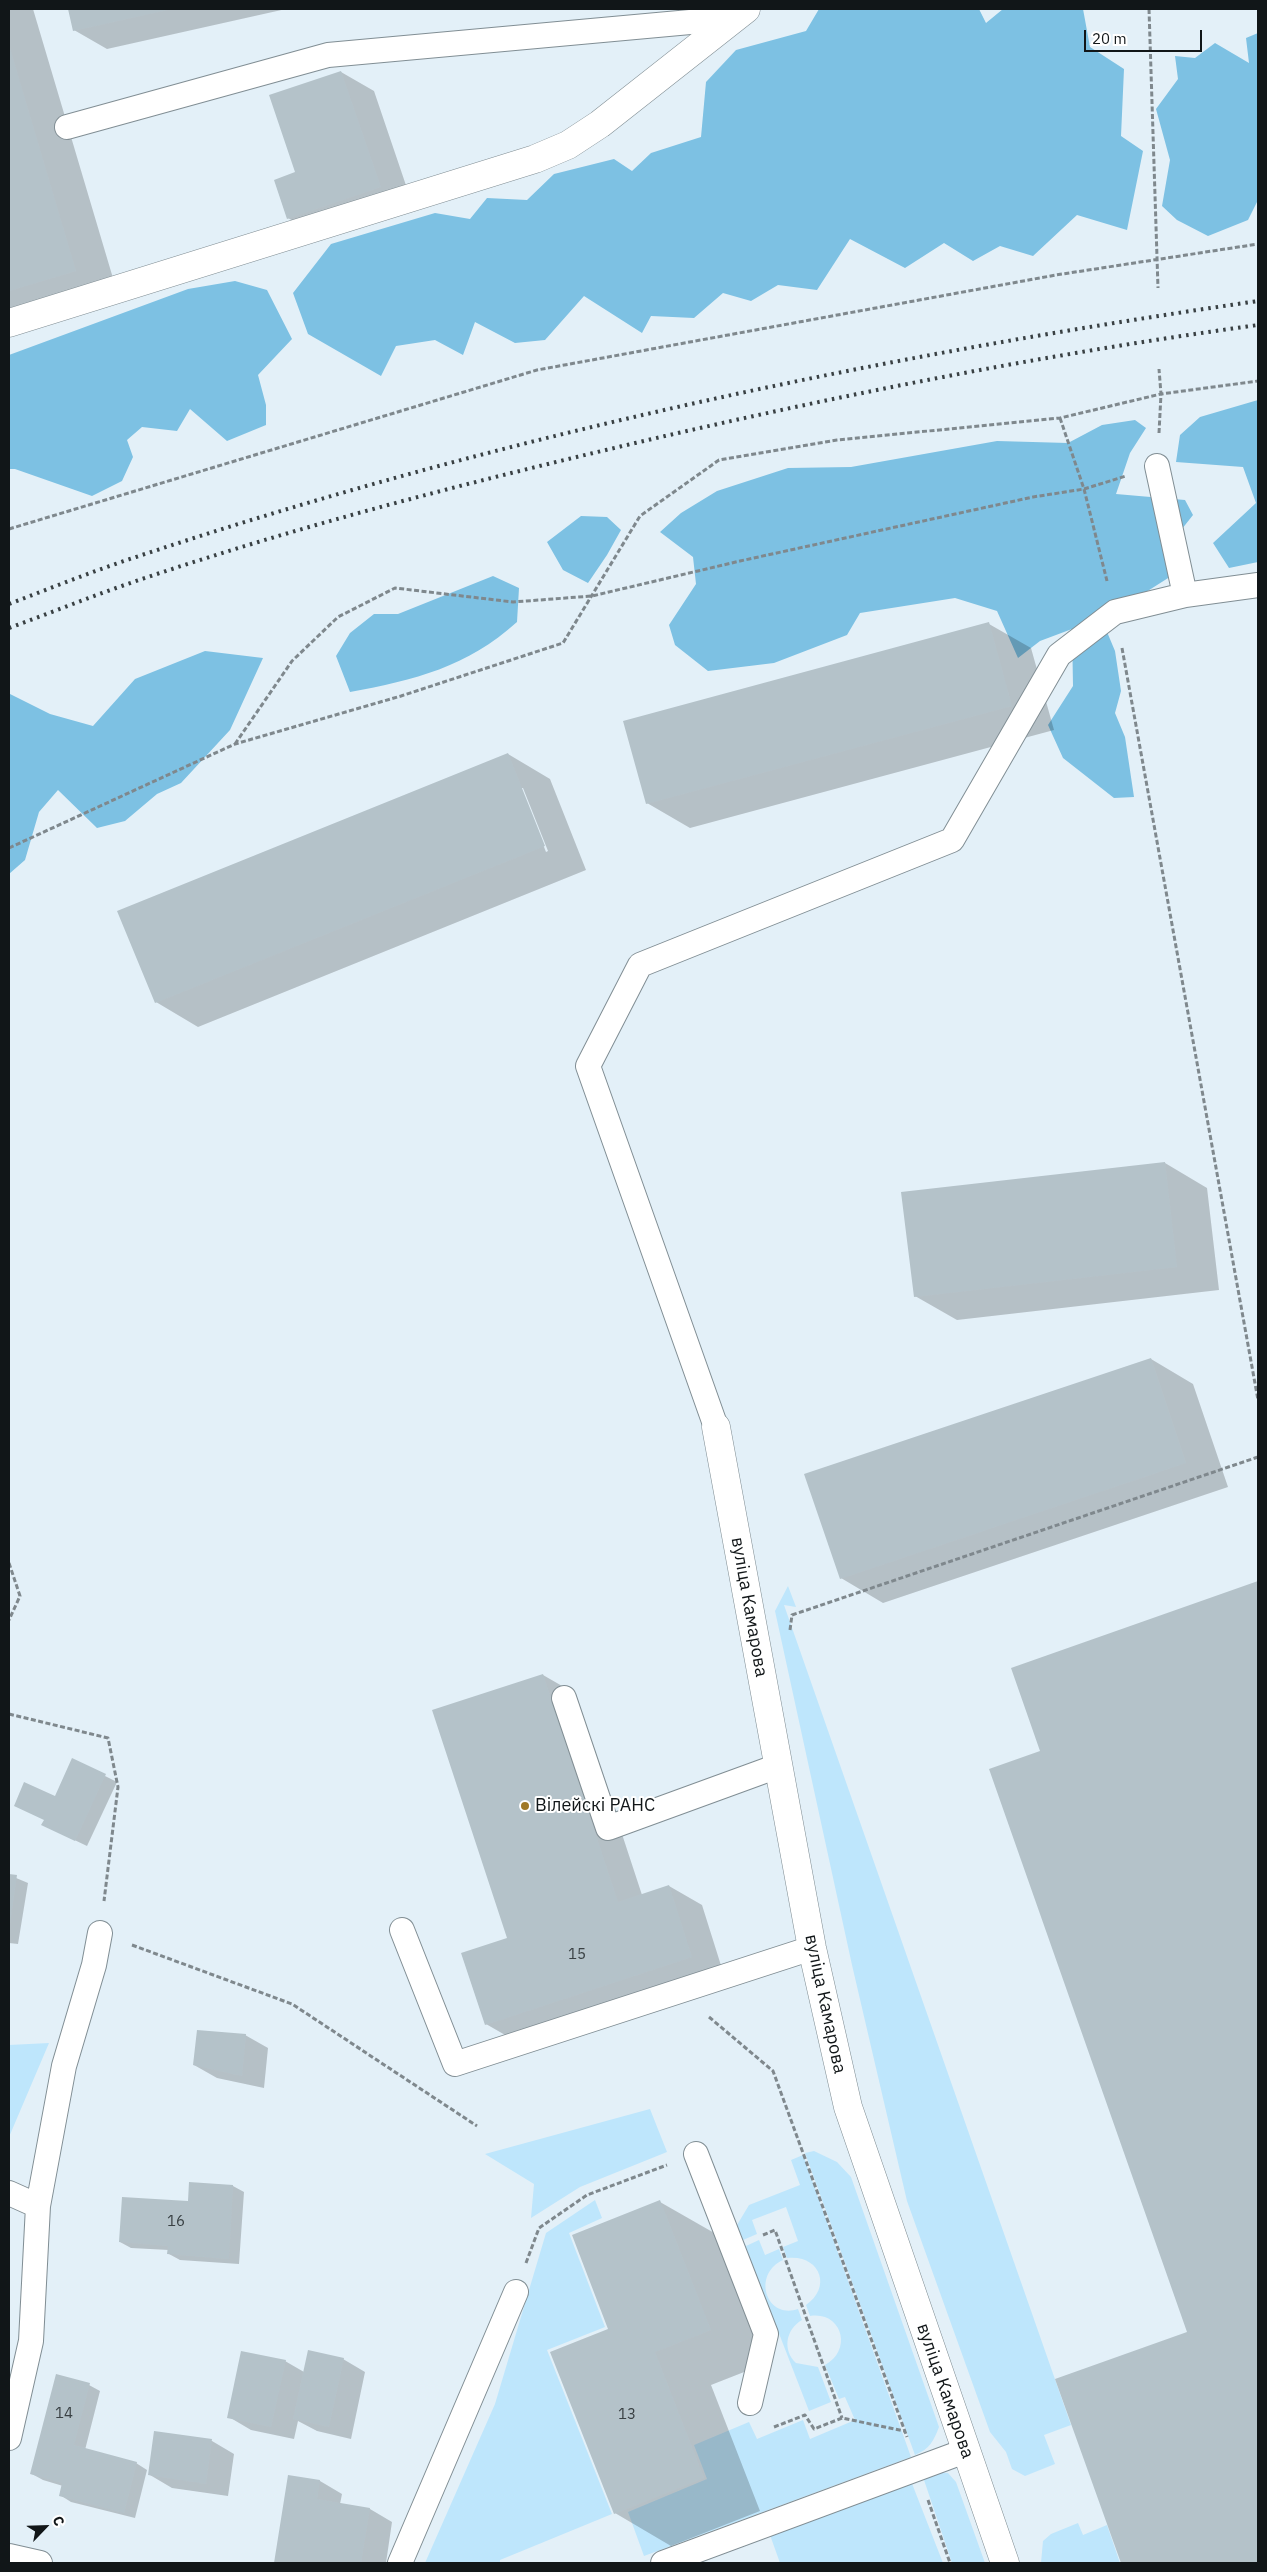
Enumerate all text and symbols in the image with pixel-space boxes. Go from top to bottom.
scale bar [1087,20,1204,52]
text: 20 m [1092,29,1127,48]
street label: вуліца Камарова [726,1535,772,1679]
place label: Вілейскі РАНС [535,1795,655,1817]
marker: Вілейскі РАНС [519,1800,531,1812]
street label: вуліца Камарова [800,1933,850,2075]
house number: 15 [568,1946,586,1964]
house number: 16 [167,2213,185,2231]
street label: вуліца Камарова [912,2321,978,2461]
house number: 14 [55,2405,73,2423]
house number: 13 [618,2406,636,2424]
north arrow [20,2502,70,2552]
text: С [49,2513,69,2529]

